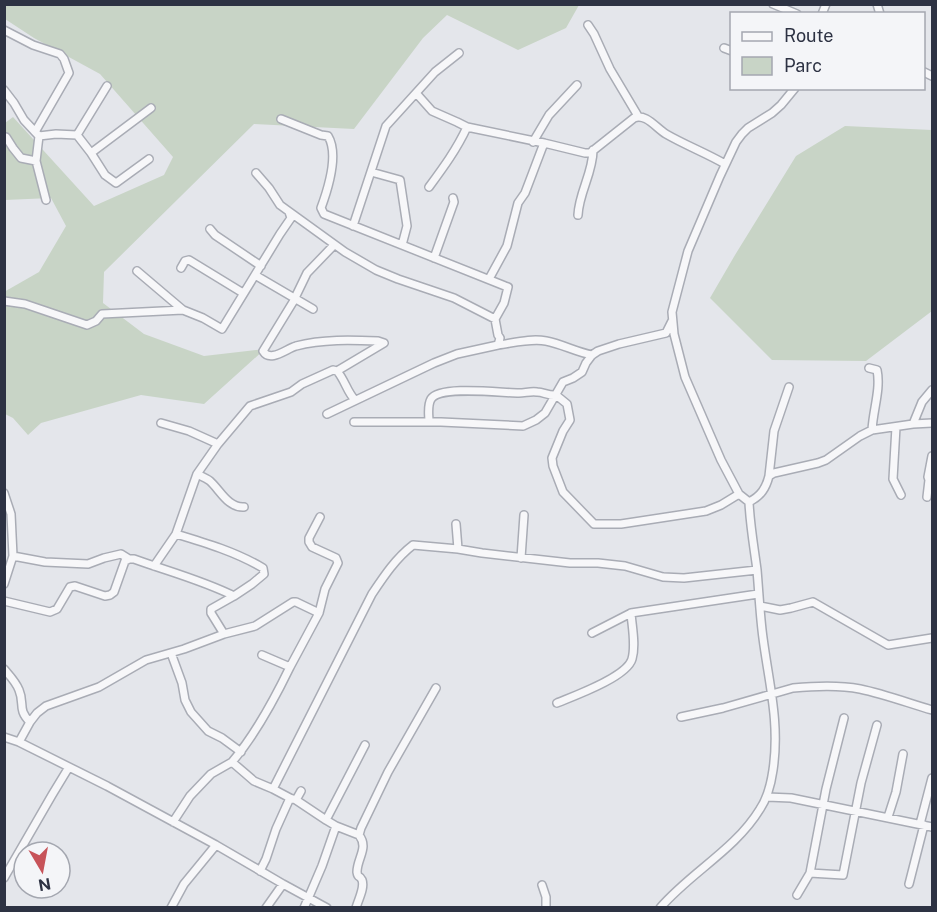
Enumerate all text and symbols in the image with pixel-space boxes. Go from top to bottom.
legend [730,12,925,90]
text: Route [784,25,833,46]
text: Parc [784,55,822,76]
north arrow [12,840,72,900]
text: N [37,874,52,895]

